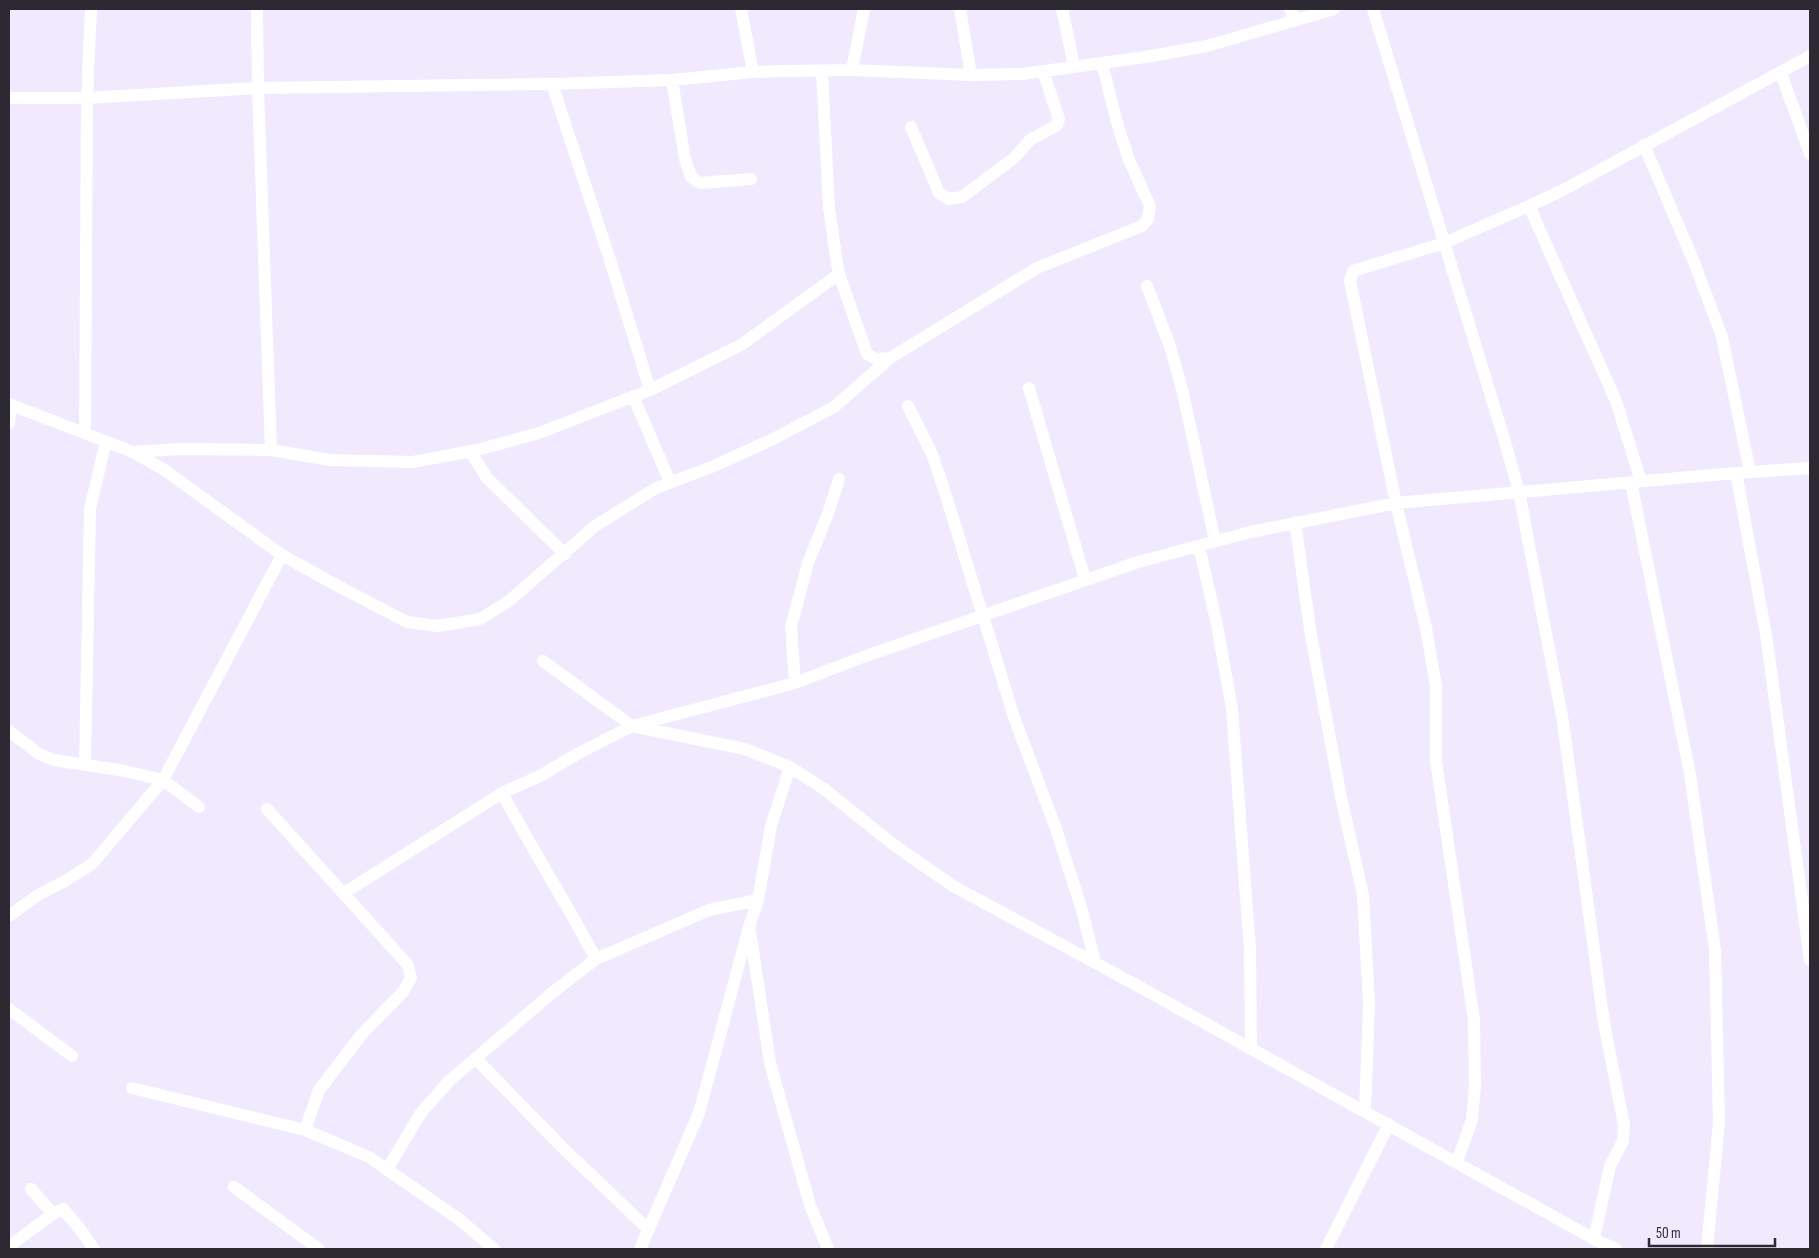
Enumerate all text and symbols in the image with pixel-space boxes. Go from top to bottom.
scale bar [1649,1216,1775,1248]
text: 50 m [1656,1224,1681,1243]

